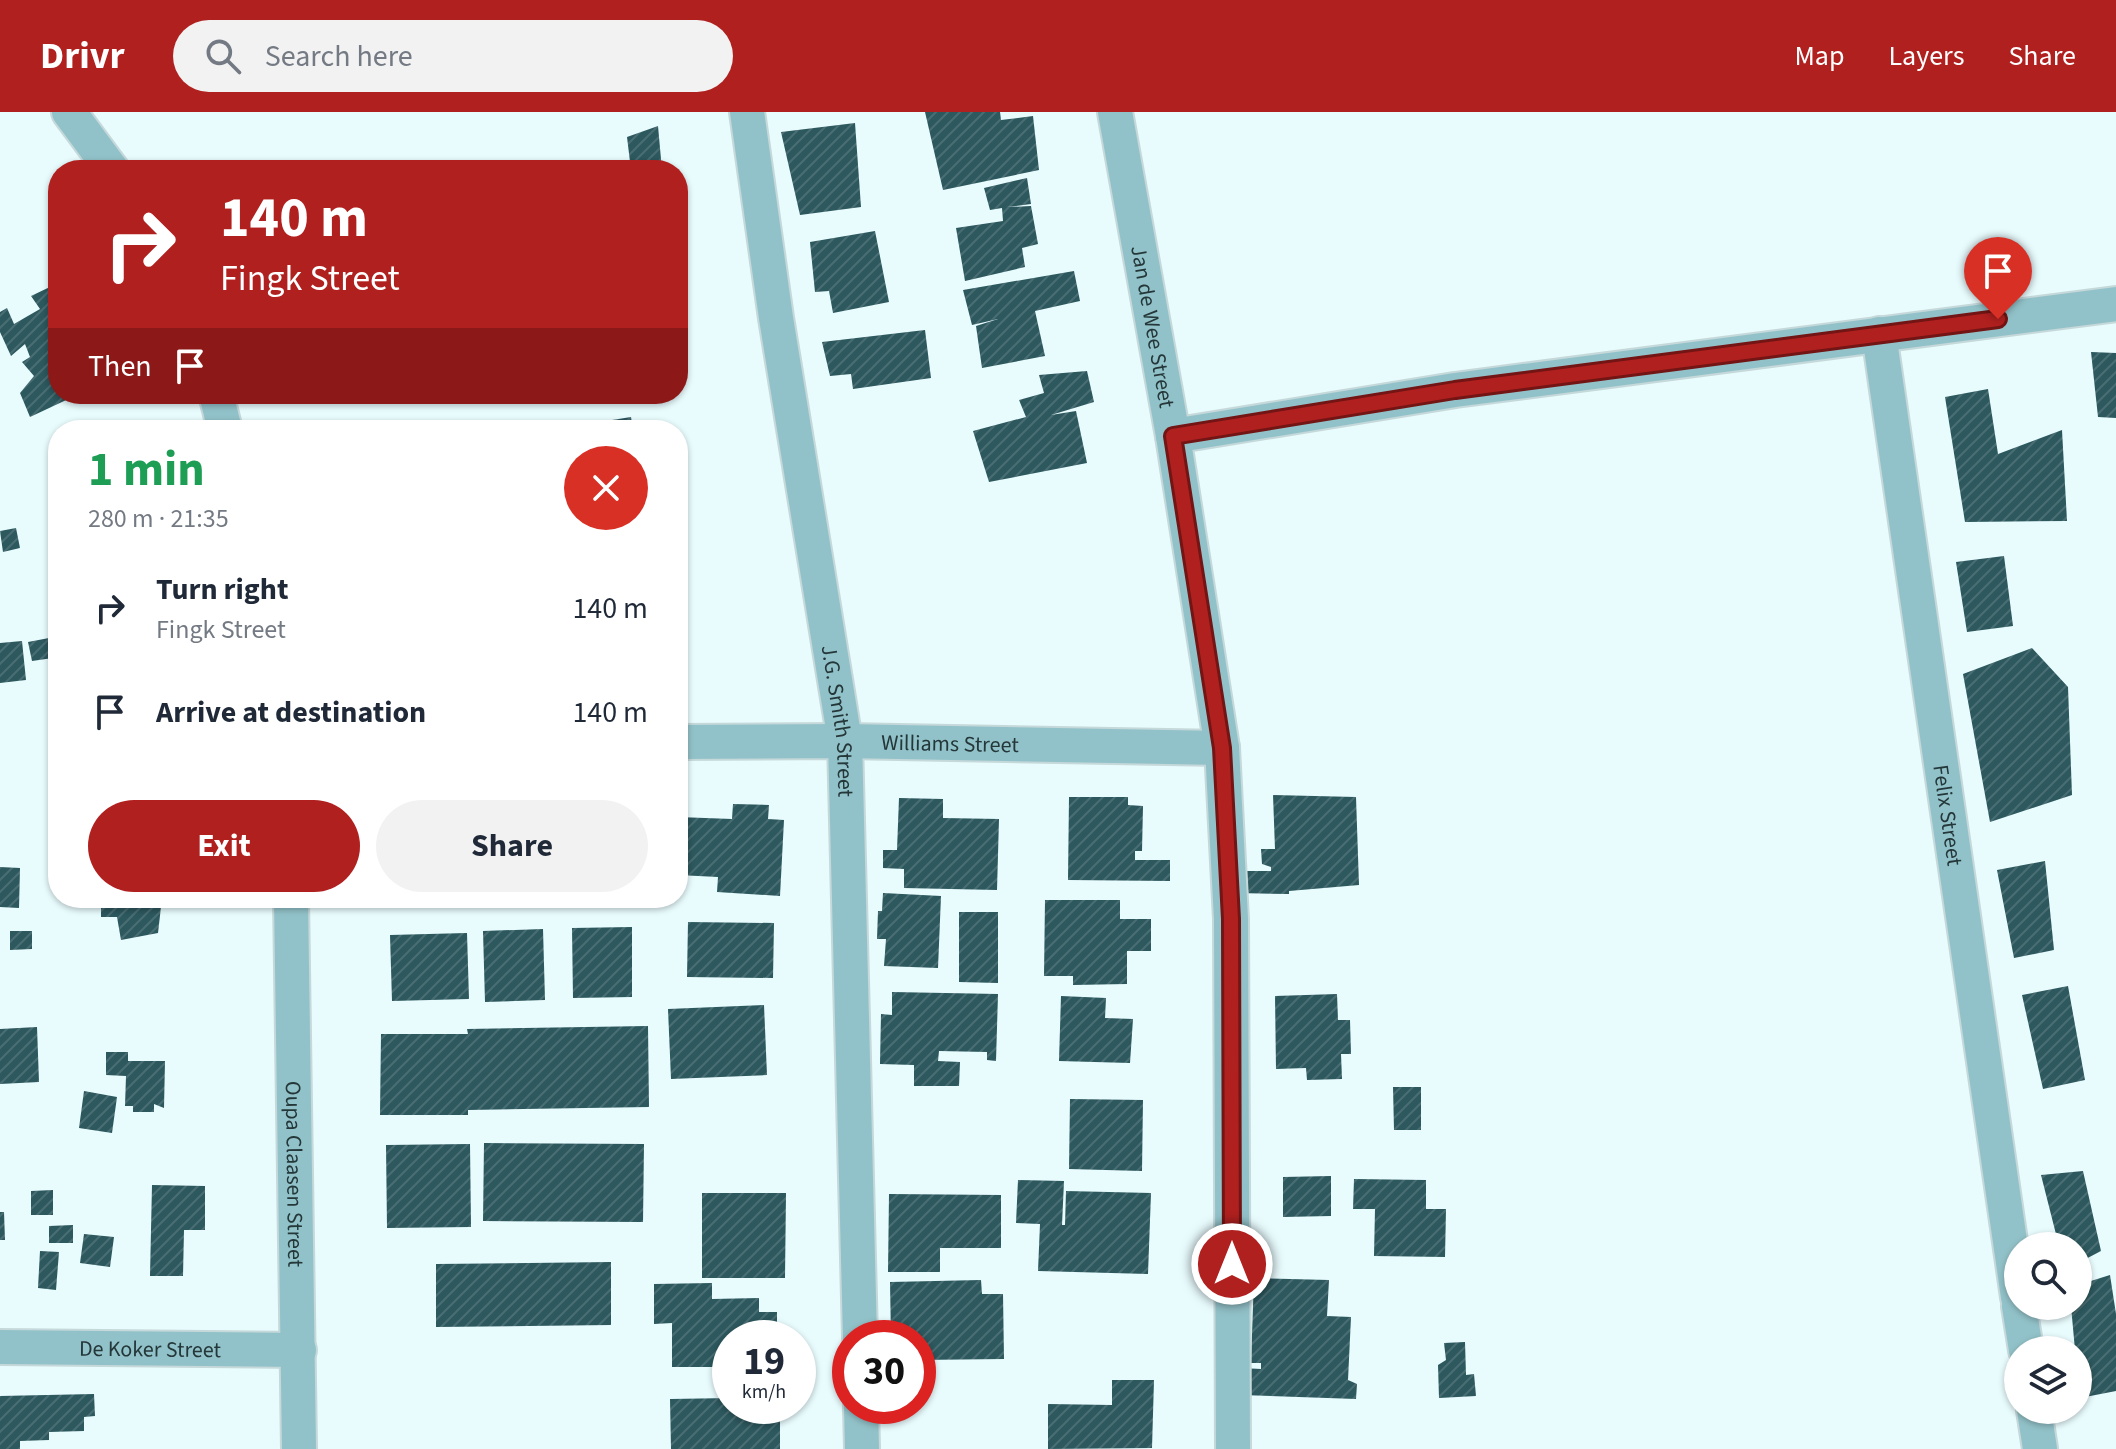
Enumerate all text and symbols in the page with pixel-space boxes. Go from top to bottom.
search box [173,20,733,92]
text: Drivr [40,29,125,83]
icon: search [201,34,245,78]
text: Search here [265,35,413,78]
text: Map [1794,36,1844,76]
text: Layers [1888,36,1964,76]
text: Share [2008,36,2076,76]
text: 140 m [220,179,368,258]
icon: right [88,192,192,296]
pin [1964,237,2032,319]
street label: Jan de Wee Street [1122,243,1183,411]
icon: arrive [1976,249,2020,293]
text: Fingk Street [220,253,400,304]
icon: arrive [168,344,212,388]
text: Then [88,345,152,388]
text: 1 min [88,436,205,504]
button: close [564,446,648,530]
text: 280 m · 21:35 [88,500,229,537]
text: Turn right [156,568,288,611]
icon: right [88,586,132,630]
text: 140 m [572,587,648,630]
text: Fingk Street [156,611,286,648]
street label: J.G. Smith Street [813,643,861,798]
icon: arrive [88,690,132,734]
text: Arrive at destination [156,691,426,734]
text: 140 m [572,691,648,734]
street label: Williams Street [881,727,1020,761]
street label: Felix Street [1924,762,1971,868]
button: Exit [88,800,360,892]
button: Share [376,800,648,892]
street label: Oupa Claasen Street [277,1081,311,1268]
position arrow [1190,1222,1274,1306]
map controls [2004,1232,2092,1424]
button: search [2004,1232,2092,1320]
speed limit sign: 30 [832,1320,936,1424]
street label: De Koker Street [79,1333,222,1366]
text: 19 [743,1333,785,1390]
button: layers [2004,1336,2092,1424]
text: km/h [742,1378,786,1406]

